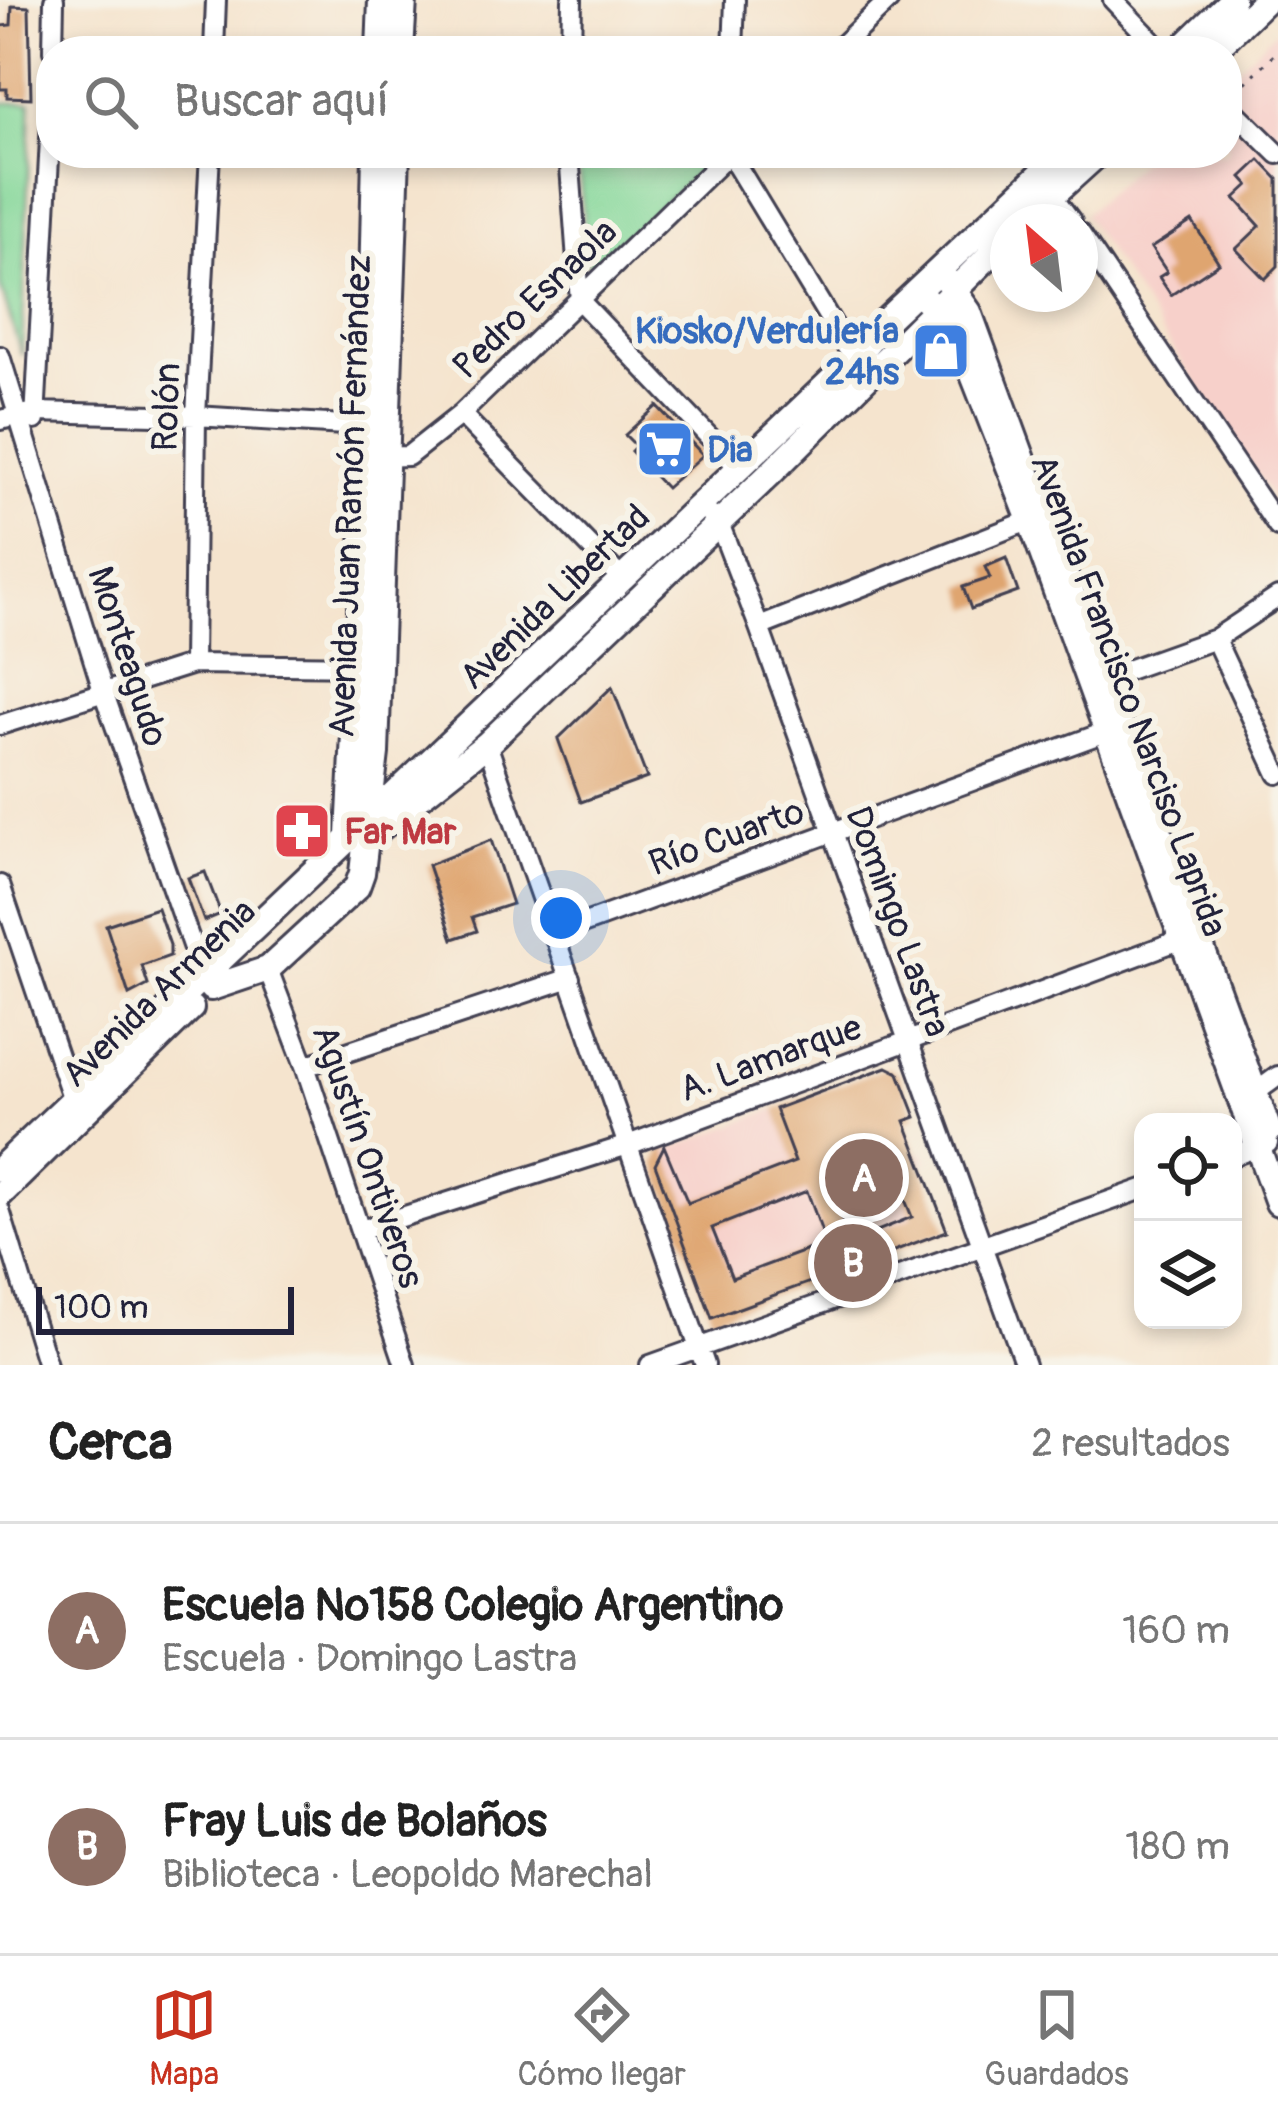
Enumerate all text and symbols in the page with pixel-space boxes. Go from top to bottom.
search box [36,36,1242,168]
icon: search [78,69,144,135]
text: Buscar aquí [174,74,389,130]
north arrow [990,204,1098,312]
street label: Pedro Esnaola [443,210,627,389]
street label: Avenida Juan Ramón Fernández [320,254,381,738]
place label: Kiosko/Verdulería 24hs [635,309,900,395]
shop icon: Kiosko/Verdulería 24hs [910,320,972,382]
street label: Rolón [142,362,191,452]
supermarket icon: Dia [634,418,696,480]
place label: Dia [707,428,753,473]
street label: Avenida Francisco Narciso Laprida [1020,448,1237,943]
street label: Avenida Libertad [450,495,660,699]
street label: Monteagudo [77,561,178,752]
street label: Río Cuarto [643,789,810,886]
pharmacy icon: Far Mar [271,800,333,862]
street label: Domingo Lastra [835,800,960,1043]
place label: Far Mar [344,810,458,855]
your location [531,888,591,948]
street label: Avenida Armenia [53,889,265,1097]
street label: A. Lamarque [673,1005,868,1112]
street label: Agustín Ontiveros [302,1019,434,1294]
map controls [1134,1113,1242,1329]
button: locate [1134,1113,1242,1221]
pin: A [825,1133,903,1223]
pin: B [814,1218,892,1308]
button: layers [1134,1221,1242,1329]
scale bar [36,1281,294,1334]
text: 100 m [54,1287,148,1328]
text: Cerca [48,1411,172,1475]
text: 2 resultados [1031,1419,1230,1468]
text: Escuela Nº158 Colegio Argentino [162,1578,783,1634]
text: A [74,1606,100,1655]
text: 160 m [1122,1606,1230,1655]
text: Escuela · Domingo Lastra [162,1634,577,1683]
text: Fray Luis de Bolaños [162,1794,547,1850]
text: B [76,1822,98,1871]
text: 180 m [1125,1822,1230,1871]
text: Biblioteca · Leopoldo Marechal [162,1850,653,1899]
tab: Mapa [149,1982,219,2095]
tab: Cómo llegar [518,1982,686,2095]
tab: Guardados [984,1982,1129,2095]

